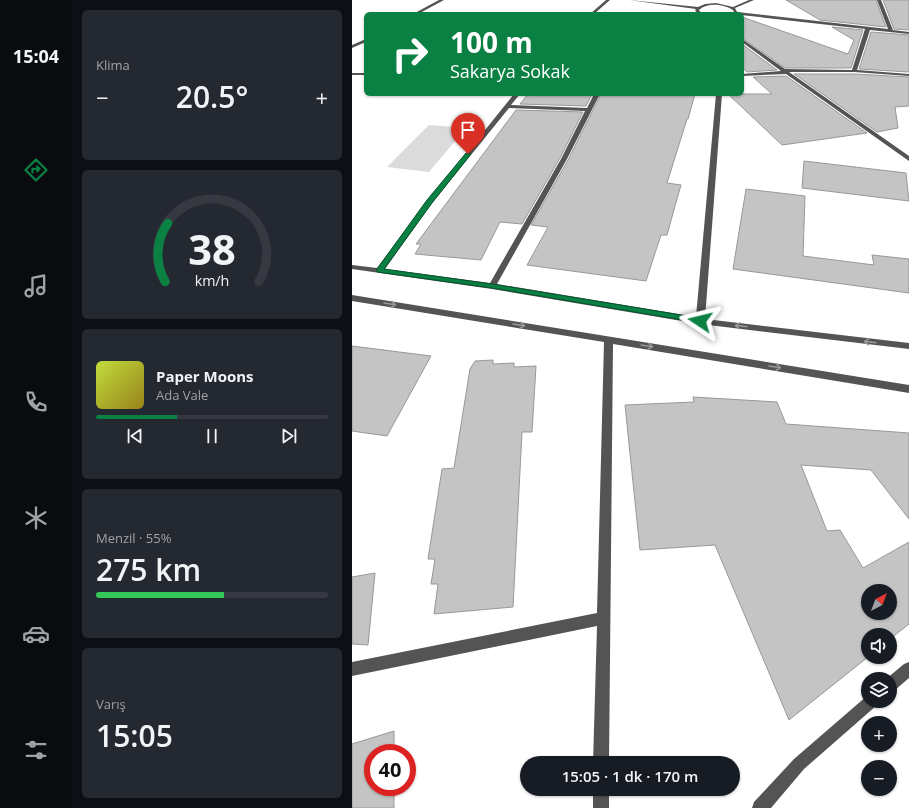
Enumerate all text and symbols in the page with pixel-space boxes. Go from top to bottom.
text: 100 m [450,23,533,61]
icon: right [384,28,436,80]
text: 15:04 [13,44,59,68]
text: Klima [96,56,130,74]
text: Sakarya Sokak [450,59,570,83]
text: 20.5° [176,76,248,117]
text: − [96,82,109,112]
text: + [315,82,328,112]
pin [451,113,485,154]
icon: arrive [457,119,479,141]
icon: directions [22,156,50,184]
text: 38 [188,221,236,277]
text: km/h [195,271,229,290]
icon: music [22,272,50,300]
one-way arrow [384,300,397,308]
position arrow [679,300,721,342]
one-way arrow [512,321,525,329]
one-way arrow [735,322,748,330]
one-way arrow [864,338,877,345]
one-way arrow [640,342,653,350]
one-way arrow [769,363,782,371]
text: Paper Moons [156,366,254,386]
text: Ada Vale [156,386,208,404]
icon: phone [22,388,50,416]
icon: previous [124,425,146,447]
icon: pause [201,425,223,447]
icon: next [278,425,300,447]
icon: climate [22,504,50,532]
text: Menzil · 55% [96,529,171,547]
text: 275 km [96,549,201,590]
north arrow [861,584,897,620]
map controls [861,584,897,796]
icon: car [22,620,50,648]
button: sound [861,628,897,664]
button: layers [861,672,897,708]
text: Varış [96,695,126,713]
text: 15:05 [96,715,173,756]
button: + [861,716,897,752]
icon: filters [22,736,50,764]
speed limit sign: 40 [364,744,416,796]
button: − [861,760,897,796]
text: 15:05 · 1 dk · 170 m [562,766,698,786]

